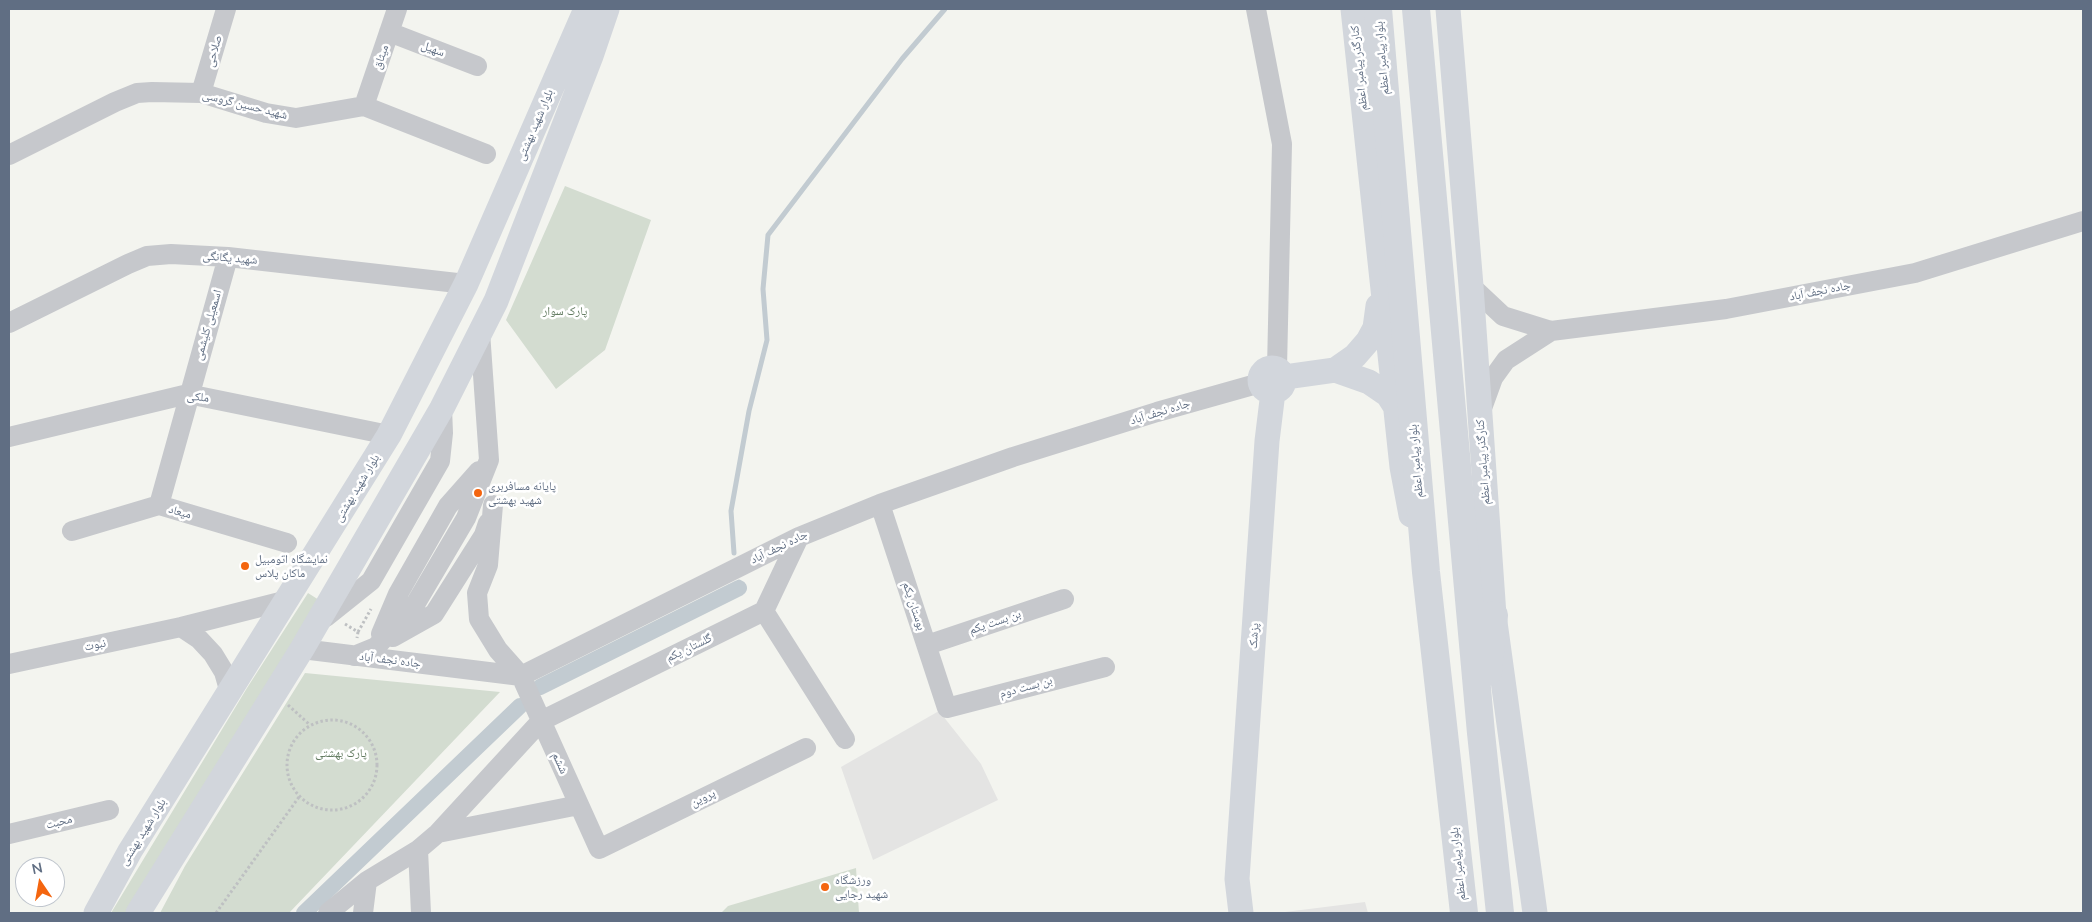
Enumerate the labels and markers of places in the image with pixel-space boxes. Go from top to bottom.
place label: پایانه مسافربری شهید بهشتی [488,479,556,507]
marker: پایانه مسافربری شهید بهشتی [472,487,484,499]
place label: نمایشگاه اتومبیل ماکان پلاس [255,552,328,580]
marker: نمایشگاه اتومبیل ماکان پلاس [239,560,251,572]
place label: ورزشگاه شهید رجایی [835,873,888,901]
marker: ورزشگاه شهید رجایی [819,881,831,893]

